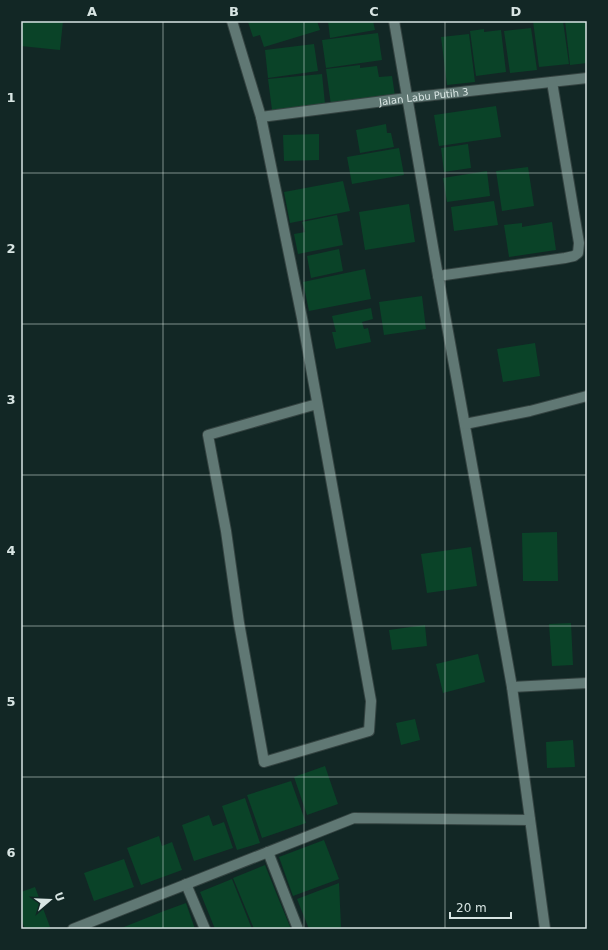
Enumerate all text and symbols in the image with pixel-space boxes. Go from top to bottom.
text: A [87,4,97,19]
text: B [229,4,239,19]
text: C [369,4,379,19]
text: D [511,4,522,19]
street label: Jalan Labu Putih 3 [377,86,469,108]
text: 1 [6,90,16,105]
text: 2 [6,241,16,256]
text: 3 [6,392,16,407]
text: 4 [6,543,16,558]
text: 5 [6,694,16,709]
text: 6 [6,845,16,860]
north arrow [30,880,70,920]
text: U [51,891,67,903]
scale bar [450,894,511,920]
text: 20 m [456,901,487,915]

